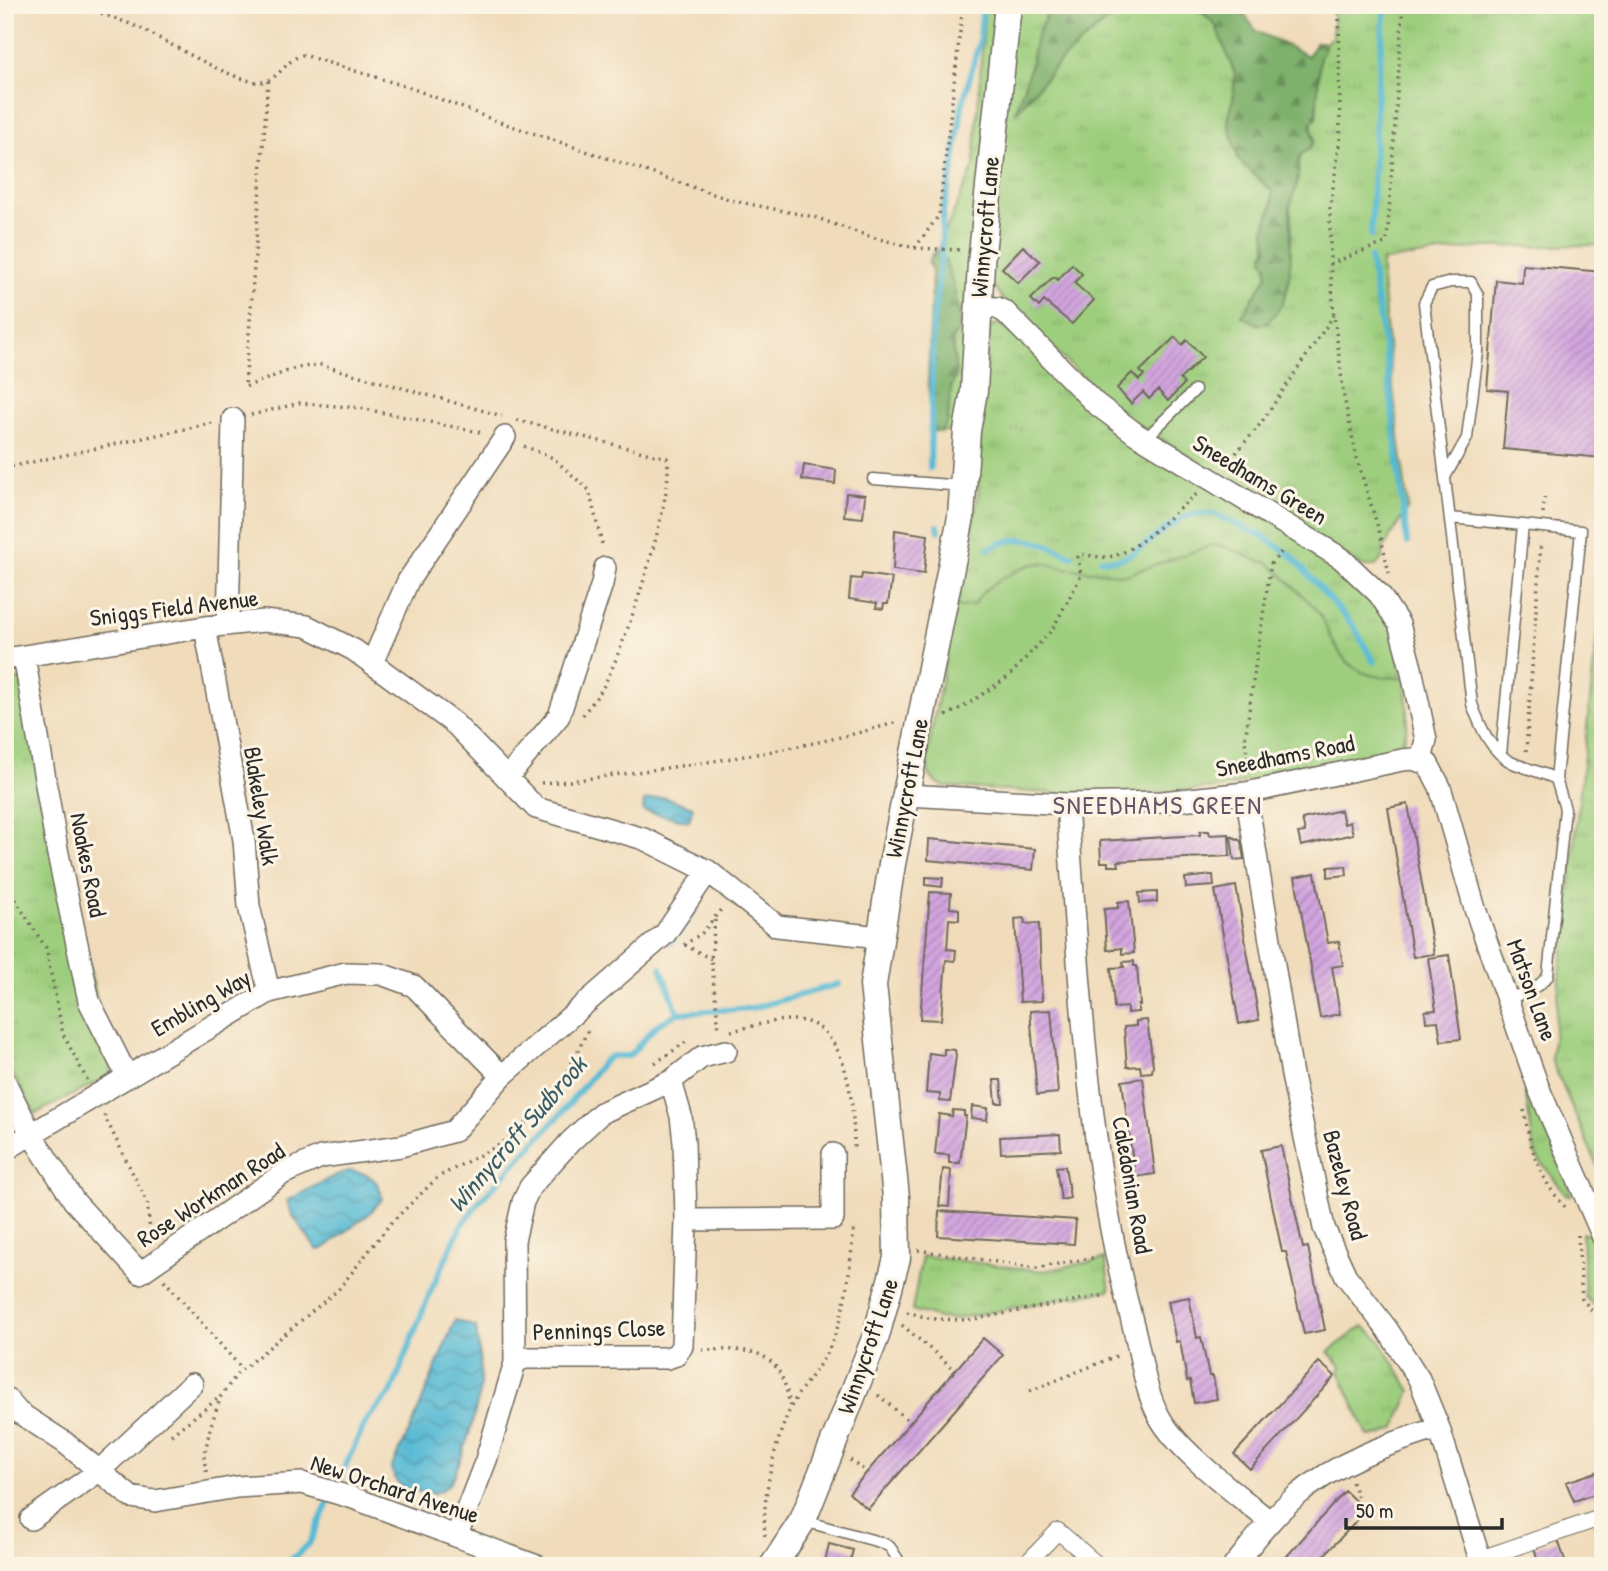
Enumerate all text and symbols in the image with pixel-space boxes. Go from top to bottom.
street label: Winnycroft Lane [962,155,1006,299]
street label: Sneedhams Green [1187,426,1334,532]
street label: Sniggs Field Avenue [88,581,260,633]
street label: Winnycroft Lane [877,715,935,860]
street label: Sneedhams Road [1213,726,1357,784]
street label: Blakeley Walk [237,744,287,867]
district label: SNEEDHAMS GREEN [1053,787,1263,822]
street label: Noakes Road [63,810,115,920]
street label: Matson Lane [1500,934,1566,1045]
street label: Embling Way [145,961,256,1043]
water label: Winnycroft Sudbrook [439,1047,596,1220]
street label: Caledonian Road [1105,1114,1161,1256]
street label: Bazeley Road [1316,1126,1376,1243]
street label: Rose Workman Road [130,1134,290,1254]
street label: Winnycroft Lane [829,1273,905,1418]
street label: Pennings Close [532,1311,666,1347]
street label: New Orchard Avenue [307,1446,484,1530]
scale bar [1346,1487,1501,1531]
text: 50 m [1356,1496,1393,1525]

